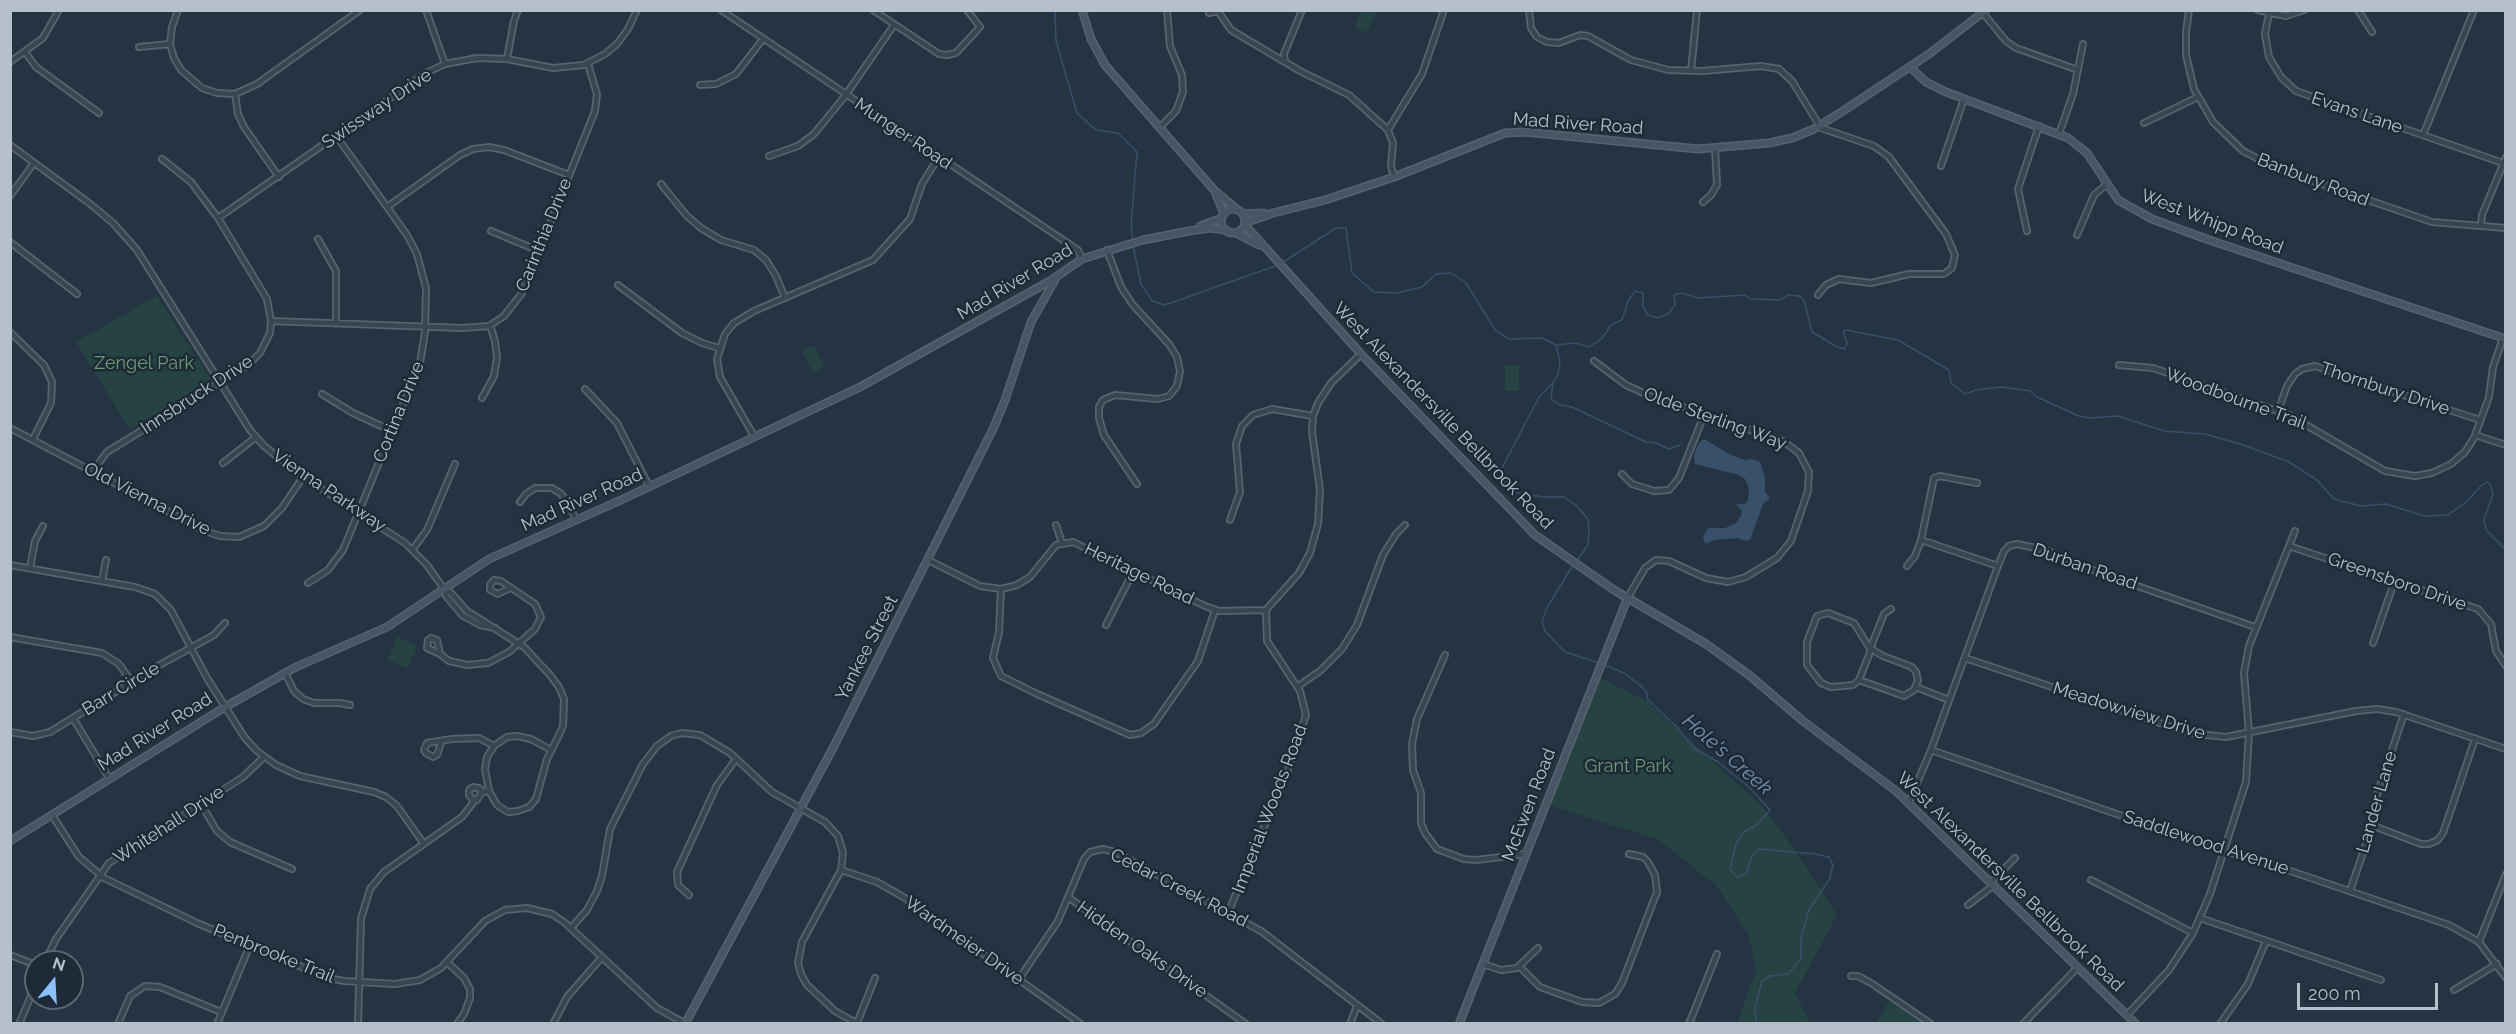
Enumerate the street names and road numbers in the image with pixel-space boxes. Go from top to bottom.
street label: Swissway Drive [318,64,436,154]
street label: Evans Lane [2309,87,2405,139]
street label: Munger Road [850,94,956,174]
street label: Mad River Road [1512,109,1644,139]
street label: Banbury Road [2254,149,2372,211]
street label: Carinthia Drive [511,175,577,295]
street label: West Whipp Road [2138,185,2286,259]
street label: Mad River Road [953,239,1077,325]
street label: West Alexandersville Bellbrook Road [1328,298,1558,534]
street label: Innsbruck Drive [137,351,257,439]
street label: Cortina Drive [369,358,429,466]
street label: Thornbury Drive [2318,358,2452,420]
street label: Woodbourne Trail [2162,363,2310,435]
street label: Olde Sterling Way [1641,383,1789,455]
street label: Vienna Parkway [268,445,390,537]
street label: Old Vienna Drive [80,458,214,540]
street label: Mad River Road [518,464,646,536]
street label: Heritage Road [1081,538,1197,610]
street label: Durban Road [2030,539,2140,595]
street label: Greensboro Drive [2325,548,2469,616]
street label: Yankee Street [831,592,903,704]
street label: Barr Circle [78,657,164,721]
street label: Meadowview Drive [2050,678,2208,744]
street label: Mad River Road [94,688,216,776]
street label: Imperial Woods Road [1228,722,1312,896]
street label: McEwen Road [1498,745,1560,865]
street label: Lander Lane [2352,749,2402,855]
street label: West Alexandersville Bellbrook Road [1892,767,2128,997]
street label: Whitehall Drive [110,781,228,869]
street label: Saddlewood Avenue [2120,806,2292,880]
street label: Cedar Creek Road [1107,844,1251,932]
street label: Wardmeier Drive [900,892,1028,990]
street label: Hidden Oaks Drive [1073,897,1211,1003]
street label: Penbrooke Trail [210,920,338,988]

